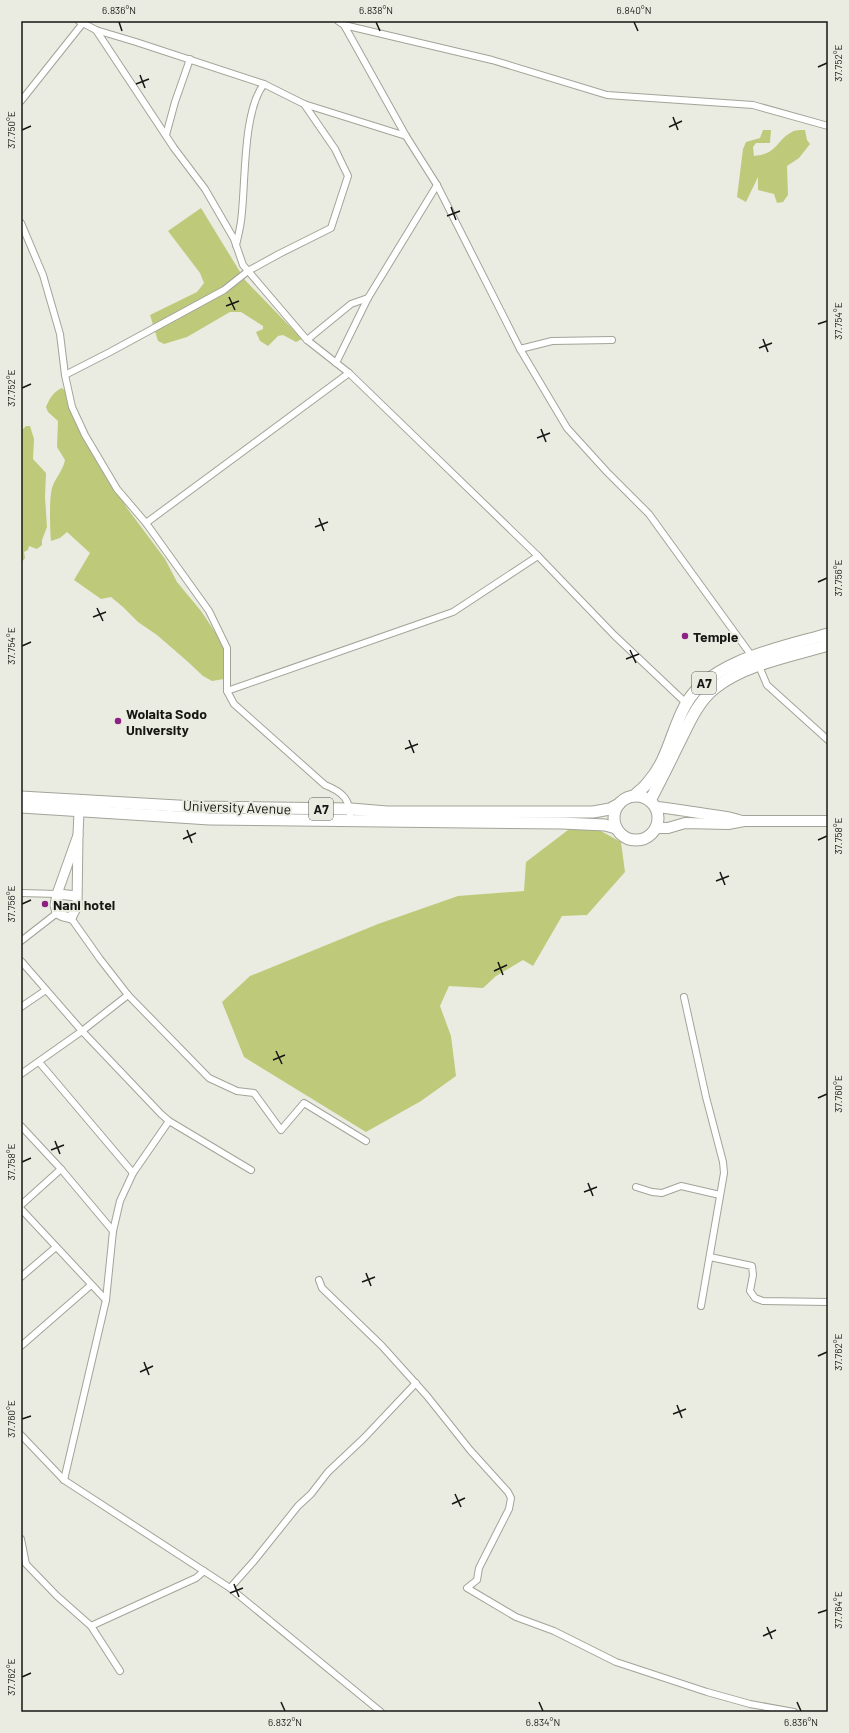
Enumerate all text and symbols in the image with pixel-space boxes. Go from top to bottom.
text: 6.836°N [102,4,136,16]
text: 6.838°N [359,4,393,16]
text: 6.840°N [617,4,651,16]
text: 37.752°E [832,44,844,82]
text: 37.750°E [5,111,17,149]
text: 37.754°E [832,302,844,340]
text: 37.752°E [5,369,17,407]
text: 37.756°E [832,559,844,597]
text: 37.754°E [5,627,17,665]
place label: Temple [693,628,739,645]
marker: Temple [680,631,690,641]
road number: A7 [692,672,716,694]
place label: Wolaita Sodo University [126,705,207,738]
marker: Wolaita Sodo University [113,716,123,726]
street label: University Avenue [183,797,291,817]
road number: A7 [309,798,333,820]
text: 37.758°E [832,817,844,855]
text: 37.756°E [5,885,17,923]
place label: Nani hotel [53,896,115,913]
marker: Nani hotel [40,899,50,909]
text: 37.760°E [832,1075,844,1113]
text: 37.758°E [5,1143,17,1181]
text: 37.762°E [832,1333,844,1371]
text: 37.760°E [5,1400,17,1438]
text: 37.764°E [832,1591,844,1629]
text: 37.762°E [5,1658,17,1696]
text: 6.832°N [268,1716,302,1728]
text: 6.834°N [526,1716,560,1728]
text: 6.836°N [784,1716,818,1728]

